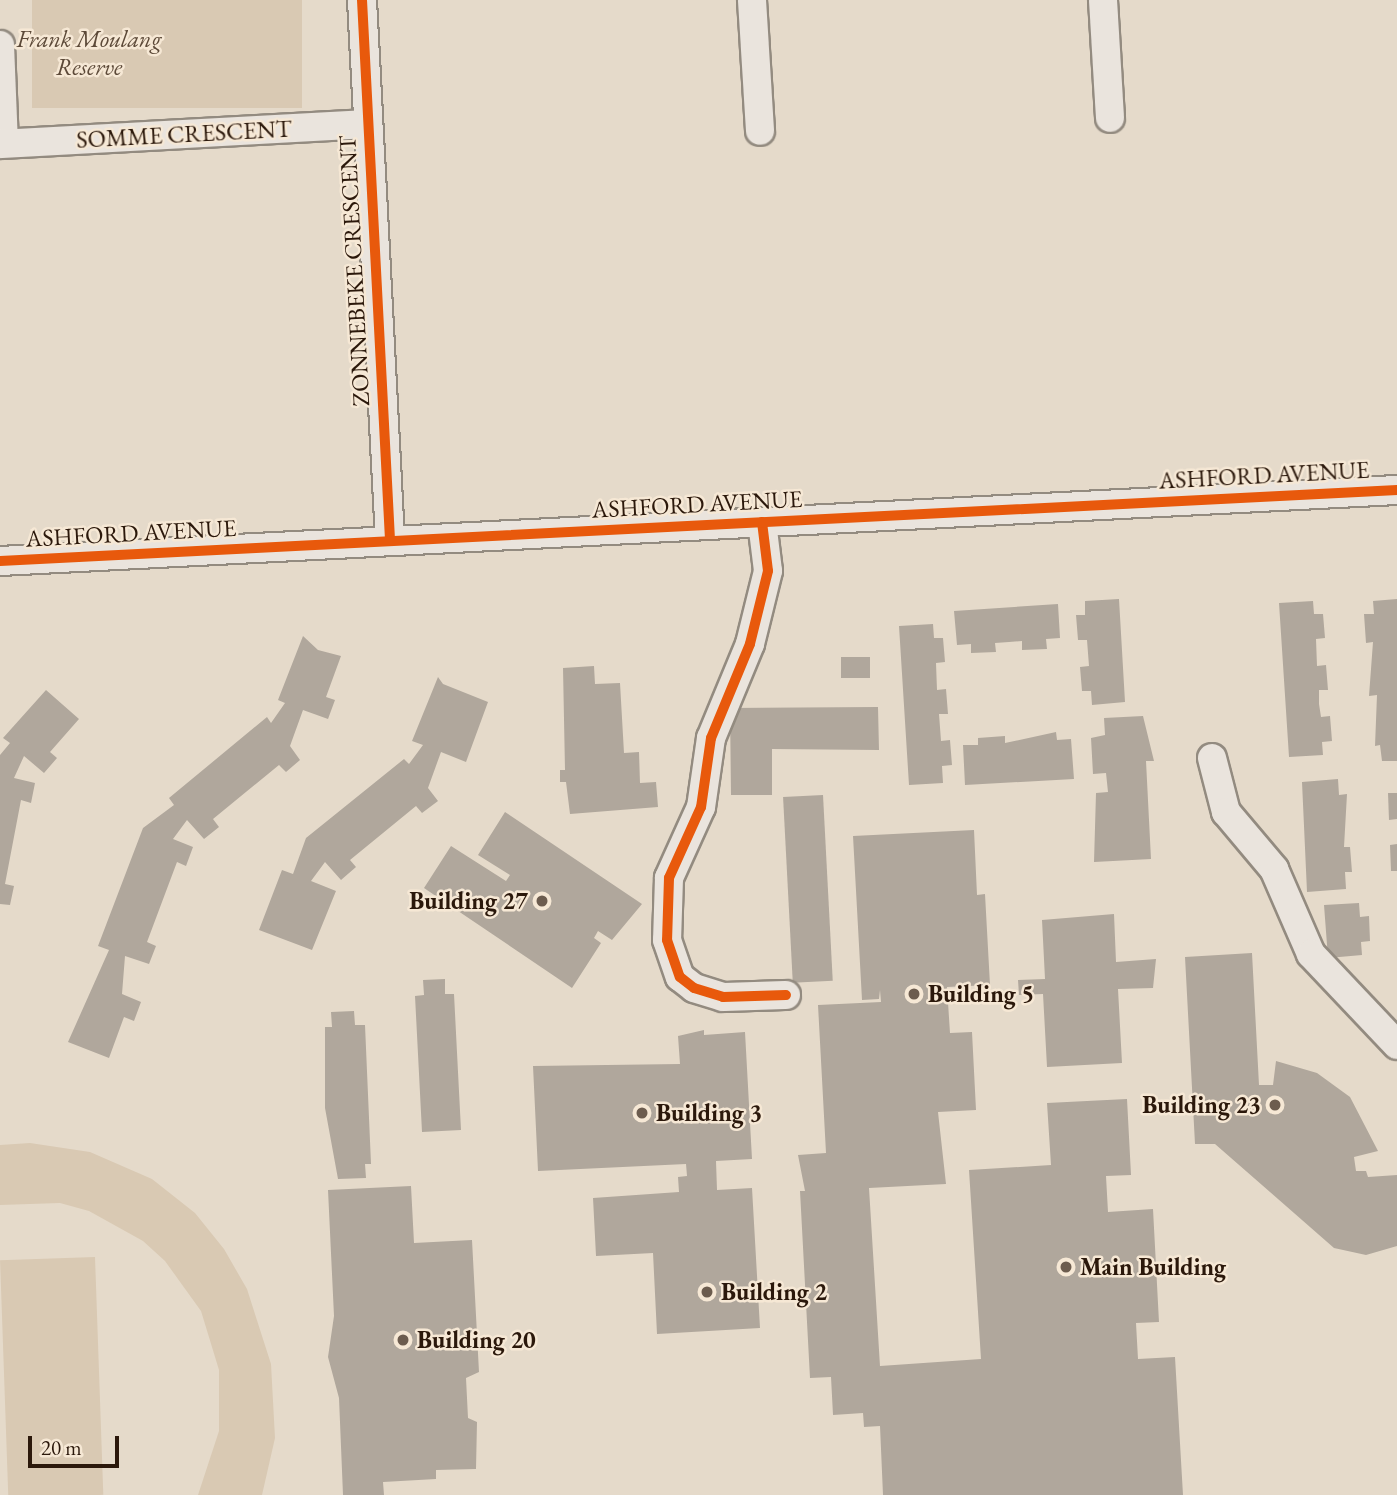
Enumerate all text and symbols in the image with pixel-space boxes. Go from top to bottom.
park label: Frank Moulang Reserve [17,25,161,81]
street label: SOMME CRESCENT [76,114,292,154]
street label: ZONNEBEKE CRESCENT [333,135,375,407]
street label: ASHFORD AVENUE [1158,455,1370,495]
street label: ASHFORD AVENUE [591,484,803,524]
street label: ASHFORD AVENUE [25,513,237,553]
place label: Building 27 [409,887,528,915]
marker: Building 27 [534,893,550,909]
place label: Building 5 [928,980,1034,1008]
marker: Building 5 [906,986,922,1002]
place label: Building 23 [1142,1091,1261,1119]
marker: Building 23 [1267,1097,1283,1113]
place label: Building 3 [656,1099,762,1127]
marker: Building 3 [634,1105,650,1121]
place label: Main Building [1080,1253,1226,1281]
marker: Main Building [1058,1259,1074,1275]
place label: Building 2 [721,1278,827,1306]
marker: Building 2 [699,1284,715,1300]
place label: Building 20 [417,1326,536,1354]
marker: Building 20 [395,1332,411,1348]
scale bar [32,1422,122,1466]
text: 20 m [41,1434,82,1461]

